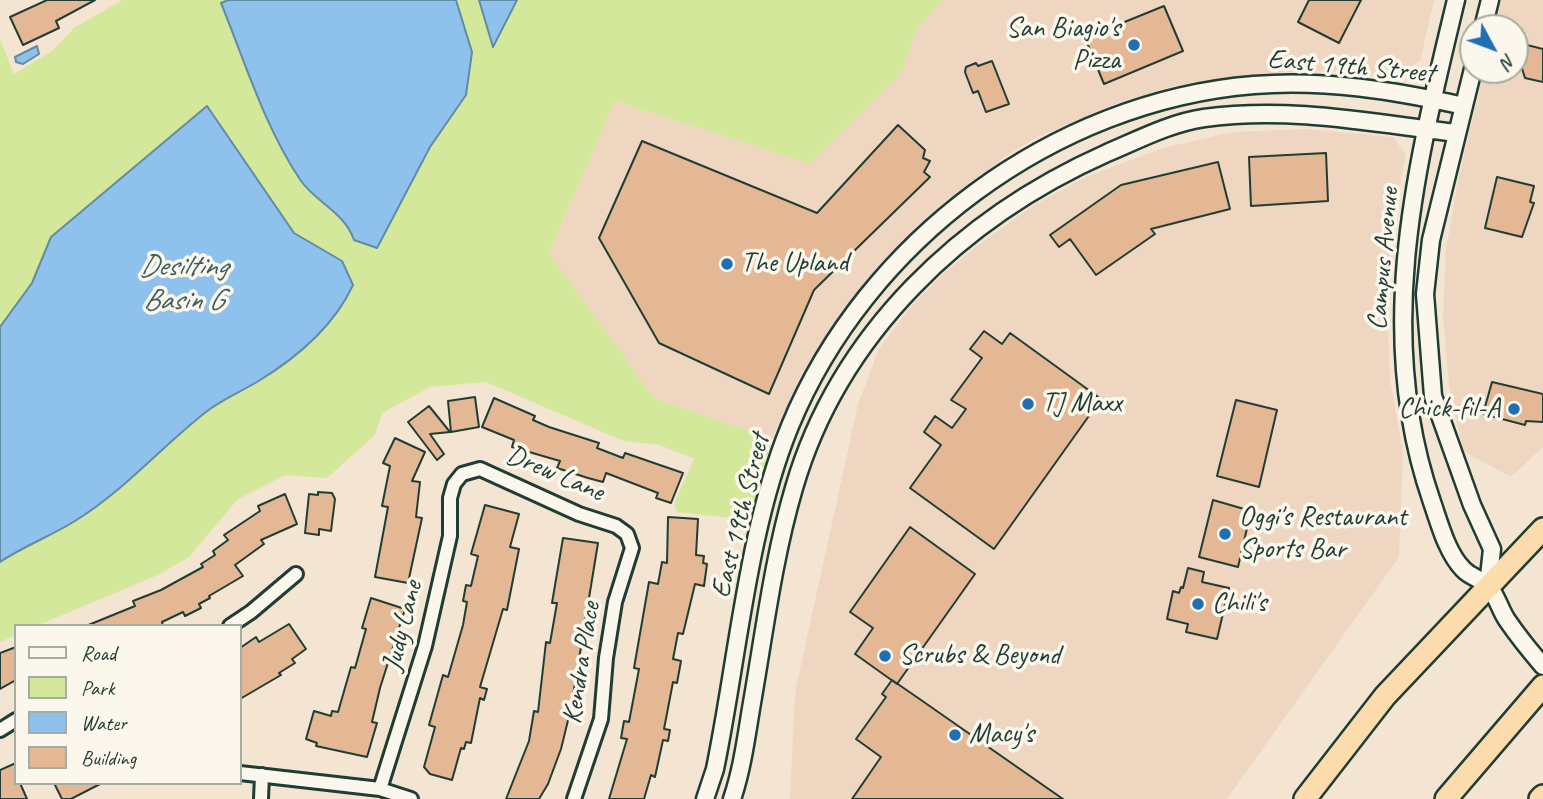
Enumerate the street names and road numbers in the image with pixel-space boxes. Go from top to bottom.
street label: East 19th Street [1266,43,1436,91]
street label: Campus Avenue [1361,186,1407,332]
street label: East 19th Street [704,431,778,601]
street label: Drew Lane [501,438,609,510]
street label: Judy Lane [376,578,430,674]
street label: Kendra Place [556,600,608,726]

